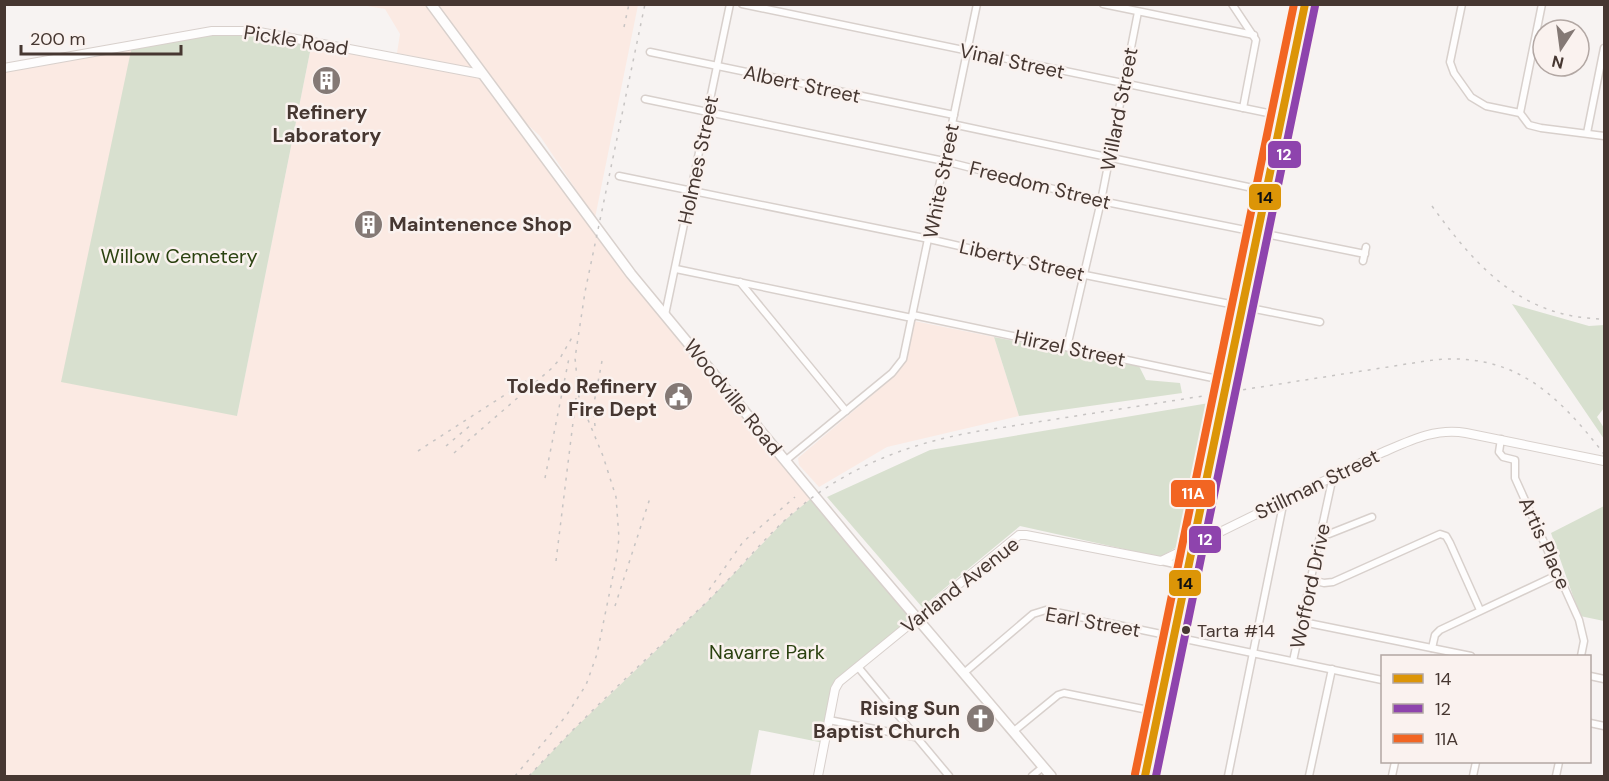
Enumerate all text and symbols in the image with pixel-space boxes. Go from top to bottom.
scale bar [21,18,182,56]
north arrow [1531,18,1591,78]
street label: Pickle Road [242,19,350,61]
text: 200 m [30,27,86,51]
street label: Vinal Street [957,37,1067,85]
street label: Willard Street [1094,45,1144,173]
text: N [1550,51,1566,74]
street label: Albert Street [741,59,863,109]
building icon: Refinery Laboratory [311,65,343,97]
street label: Holmes Street [672,93,724,227]
place label: Refinery Laboratory [273,99,381,148]
street label: White Street [917,121,965,241]
line badge: 12 [1267,140,1302,169]
text: 12 [1276,144,1292,165]
street label: Freedom Street [967,155,1113,215]
line badge: 14 [1248,183,1282,211]
text: 14 [1257,187,1273,208]
building icon: Maintenence Shop [352,208,384,240]
place label: Maintenence Shop [389,211,572,237]
street label: Liberty Street [957,233,1087,287]
park label: Willow Cemetery [100,243,258,269]
street label: Hirzel Street [1012,324,1128,372]
street label: Woodville Road [678,334,788,460]
place label: Toledo Refinery Fire Dept [506,373,657,422]
public building icon: Toledo Refinery Fire Dept [662,381,694,413]
street label: Stillman Street [1250,443,1384,525]
line badge: 11A [1170,479,1216,508]
text: 11A [1182,483,1205,504]
street label: Artis Place [1513,493,1577,593]
street label: Wofford Drive [1284,521,1336,651]
line badge: 12 [1188,525,1222,554]
text: 12 [1197,529,1213,550]
street label: Varland Avenue [896,531,1024,639]
line badge: 14 [1168,569,1202,597]
text: 14 [1177,573,1193,594]
street label: Earl Street [1043,601,1143,643]
place label: Tarta #14 [1197,619,1275,643]
marker: Tarta #14 [1180,624,1192,636]
park label: Navarre Park [709,639,825,665]
legend [1381,655,1591,763]
text: 14 [1435,667,1452,691]
place label: Rising Sun Baptist Church [813,695,960,744]
text: 12 [1435,697,1451,721]
church icon: Rising Sun Baptist Church [965,703,997,735]
text: 11A [1435,727,1458,751]

